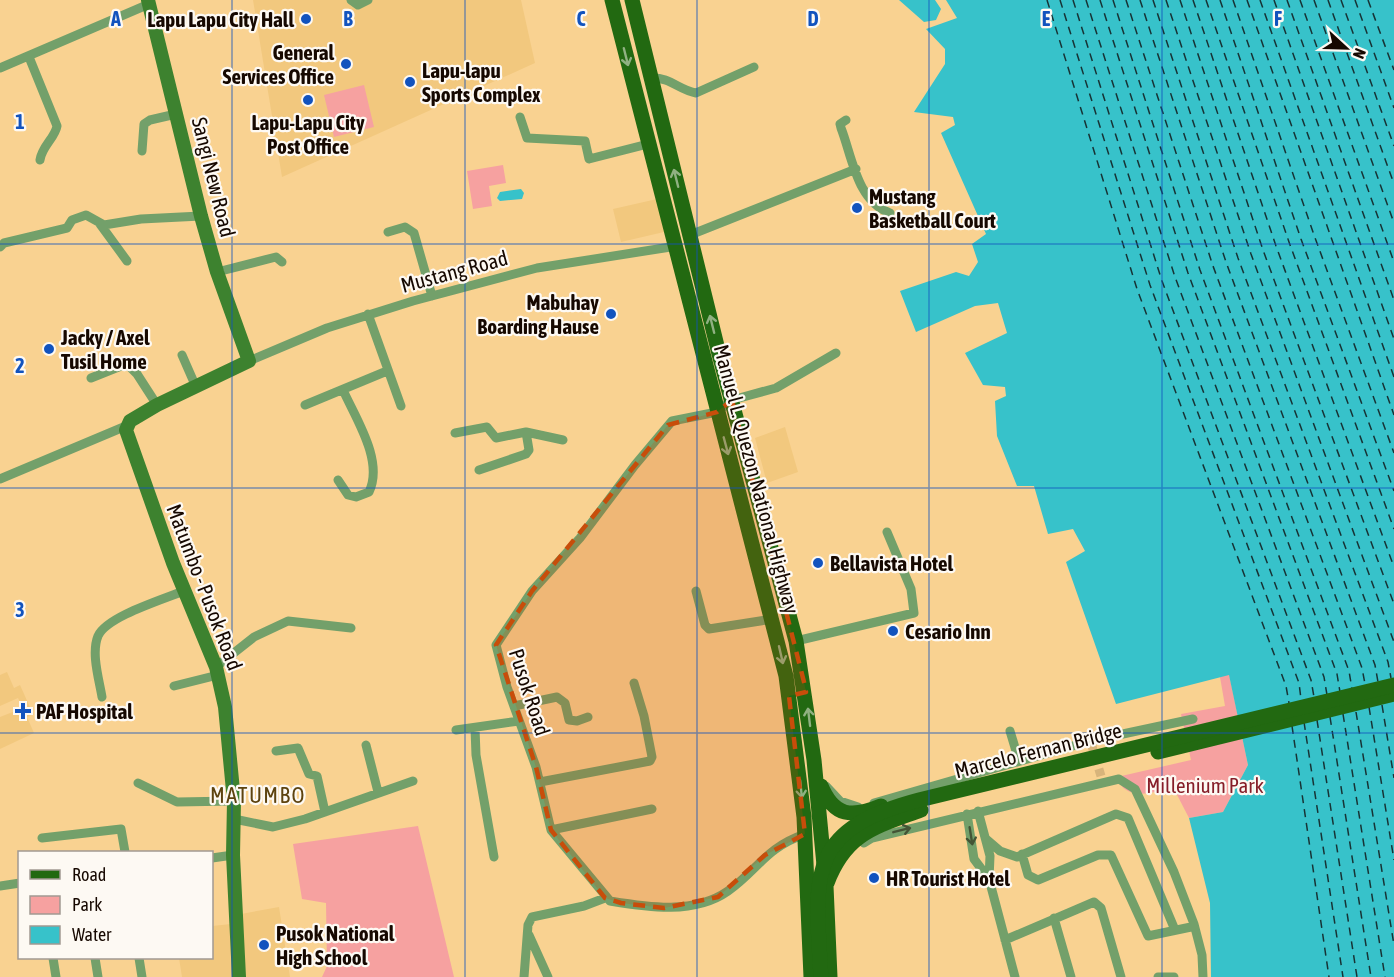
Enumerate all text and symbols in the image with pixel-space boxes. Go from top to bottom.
text: A [110,7,121,30]
place label: Lapu Lapu City Hall [147,7,294,31]
text: B [343,7,353,30]
text: C [577,7,586,30]
text: D [807,7,819,30]
text: E [1042,7,1051,30]
text: F [1274,7,1282,30]
marker: Lapu Lapu City Hall [299,12,313,26]
north arrow [1316,18,1376,78]
place label: General Services Office [223,40,334,88]
text: N [1350,46,1370,61]
one-way arrow [621,47,633,66]
marker: General Services Office [339,57,353,71]
place label: Lapu-lapu Sports Complex [422,58,541,106]
marker: Lapu-lapu Sports Complex [403,75,417,89]
marker: Lapu-Lapu City Post Office [301,93,315,107]
text: 1 [15,110,25,133]
place label: Lapu-Lapu City Post Office [251,110,365,158]
street label: Sangi New Road [188,115,240,239]
one-way arrow [669,169,681,188]
place label: Mustang Basketball Court [869,184,996,232]
marker: Mustang Basketball Court [850,201,864,215]
street label: Mustang Road [398,245,510,297]
place label: Mabuhay Boarding Hause [477,290,599,338]
marker: Mabuhay Boarding Hause [604,307,618,321]
one-way arrow [705,315,717,334]
place label: Jacky / Axel Tusil Home [60,325,150,373]
marker: Jacky / Axel Tusil Home [42,342,56,356]
street label: Manuel L. Quezon National Highway [710,342,805,616]
text: 2 [15,354,25,377]
one-way arrow [721,436,732,455]
street label: Matumbo - Pusok Road [162,501,248,673]
place label: Bellavista Hotel [830,551,953,575]
marker: Bellavista Hotel [811,556,825,570]
text: 3 [15,598,25,621]
place label: Cesario Inn [905,619,991,643]
marker: Cesario Inn [886,624,900,638]
one-way arrow [776,645,787,664]
street label: Pusok Road [505,646,555,738]
place label: PAF Hospital [36,699,133,723]
marker: PAF Hospital [14,702,32,720]
one-way arrow [803,708,814,728]
street label: Marcelo Fernan Bridge [952,718,1124,782]
park label: Millenium Park [1146,773,1264,797]
one-way arrow [796,778,807,798]
district label: MATUMBO [210,782,306,808]
one-way arrow [892,824,911,835]
one-way arrow [965,826,976,846]
legend [18,851,213,959]
text: Road [72,864,106,885]
place label: HR Tourist Hotel [886,866,1010,890]
marker: HR Tourist Hotel [867,871,881,885]
text: Park [72,894,102,915]
place label: Pusok National High School [276,921,395,969]
text: Water [72,924,112,945]
marker: Pusok National High School [257,938,271,952]

